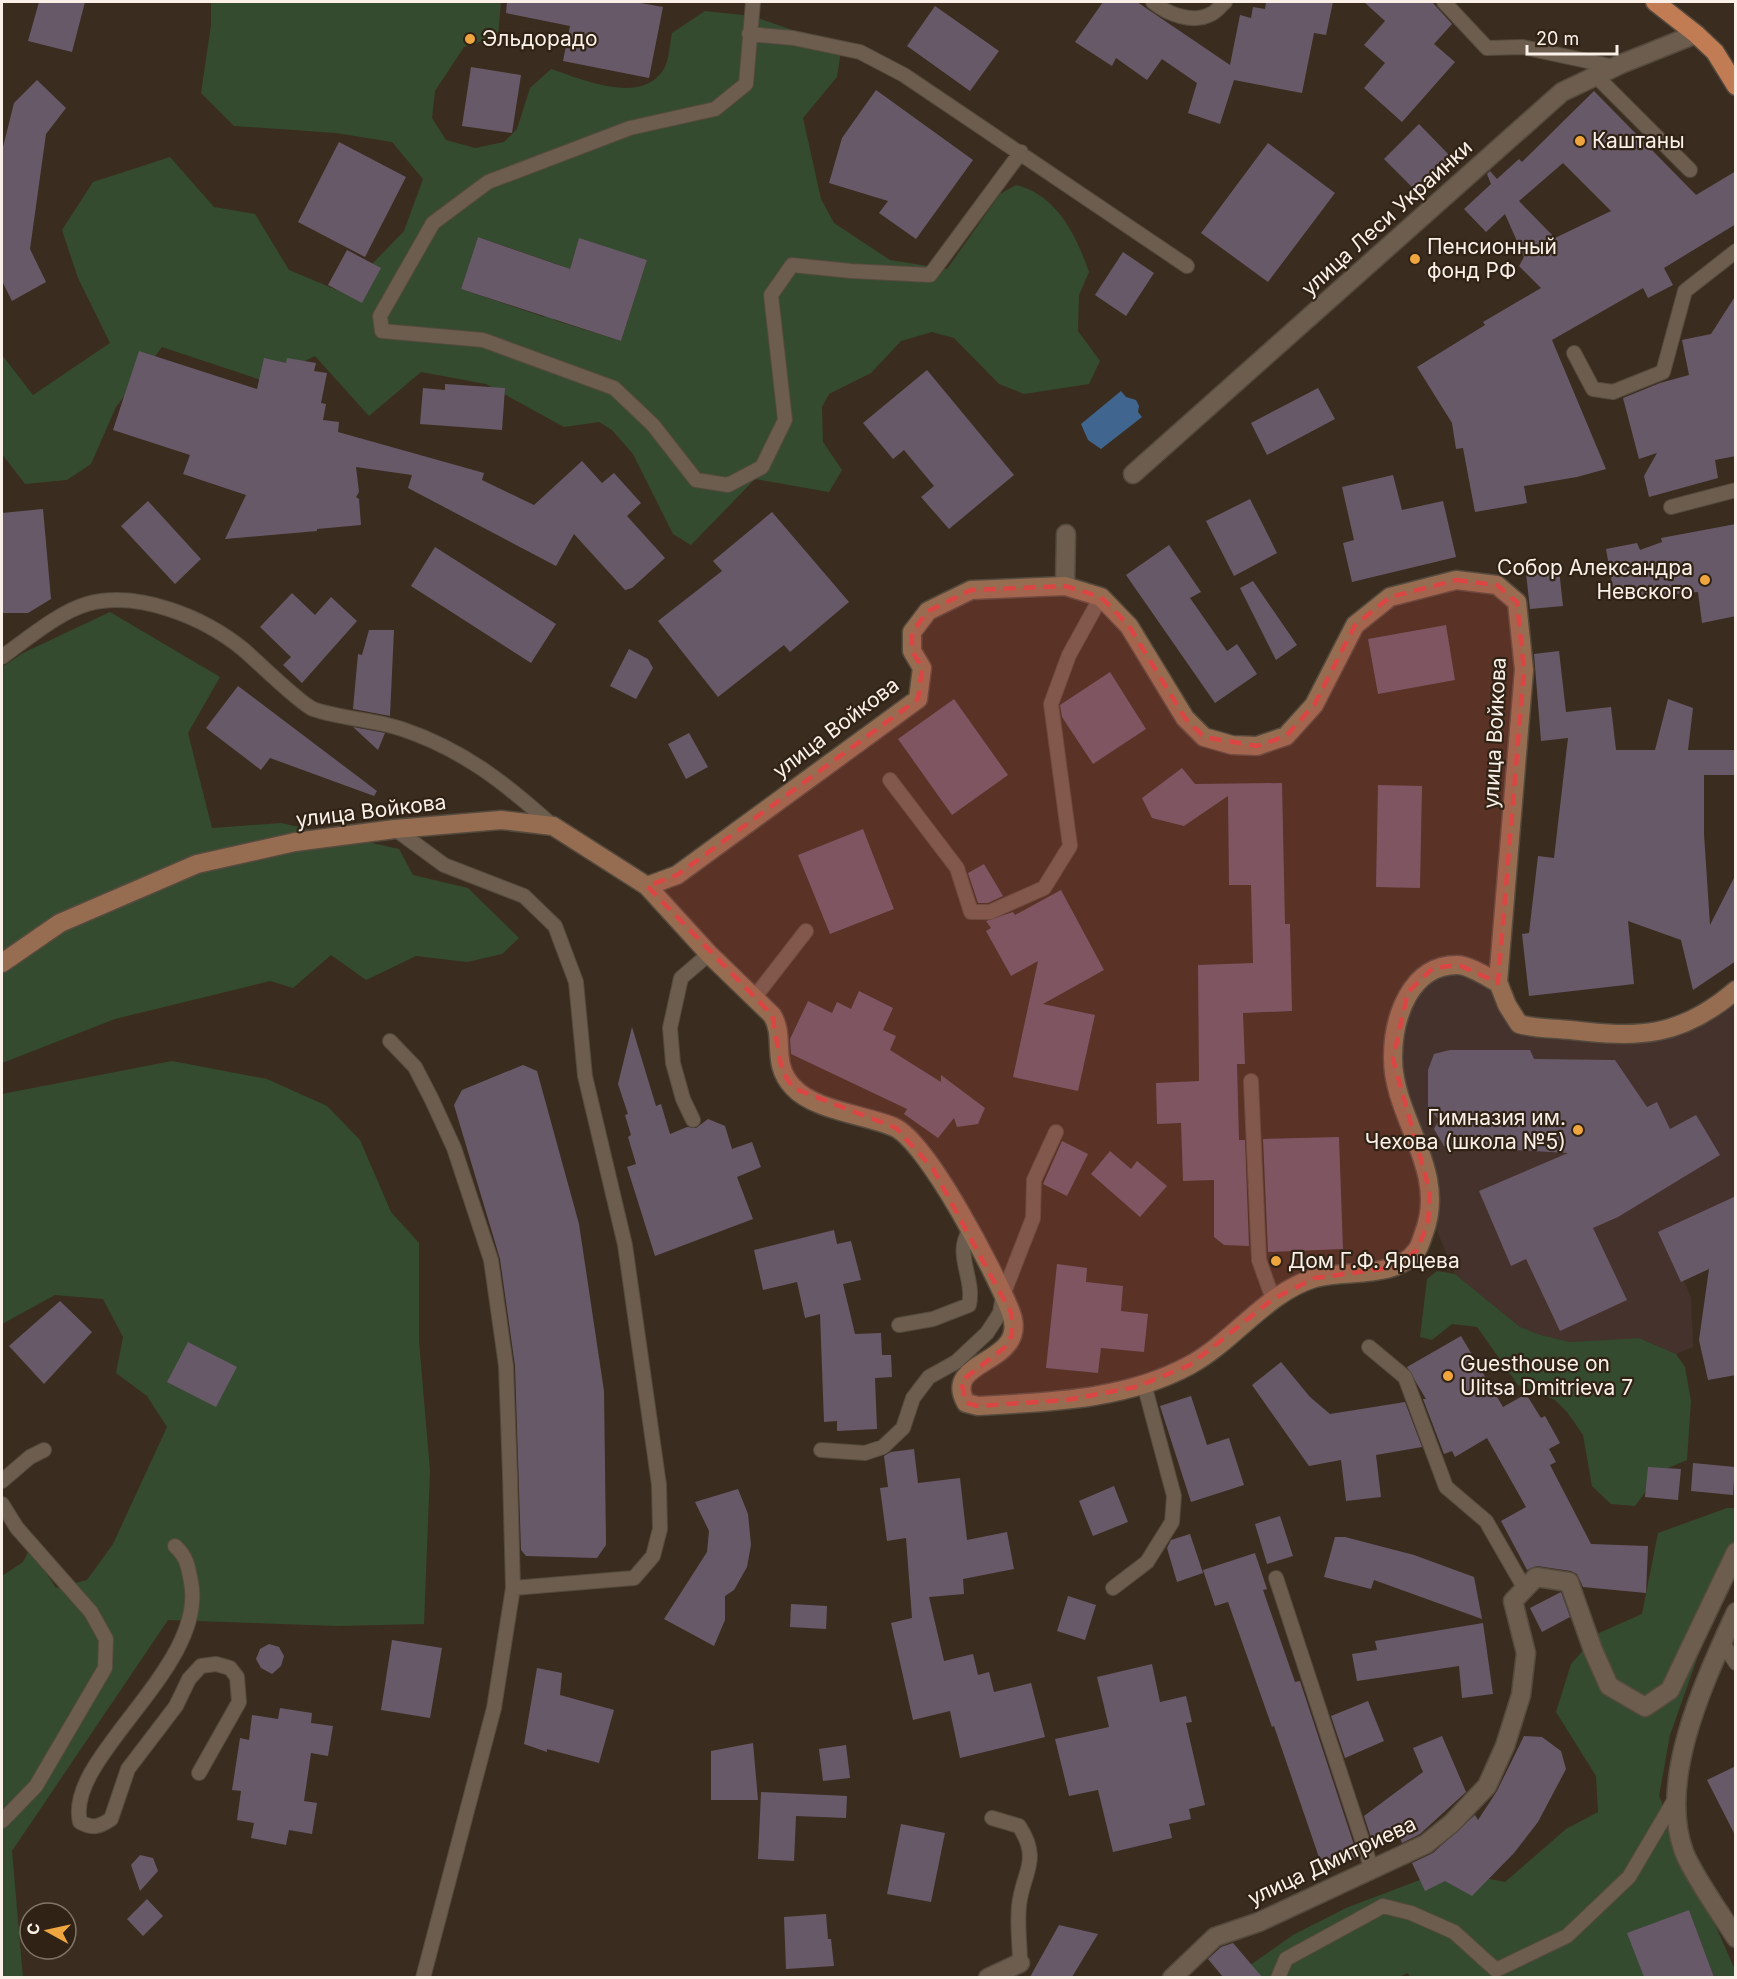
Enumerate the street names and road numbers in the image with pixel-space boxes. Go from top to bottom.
street label: улица Леси Украинки [1296,134,1477,301]
street label: улица Войкова [1478,657,1511,809]
street label: улица Войкова [768,672,904,783]
street label: улица Войкова [294,789,448,832]
street label: улица Дмитриева [1244,1811,1420,1910]

